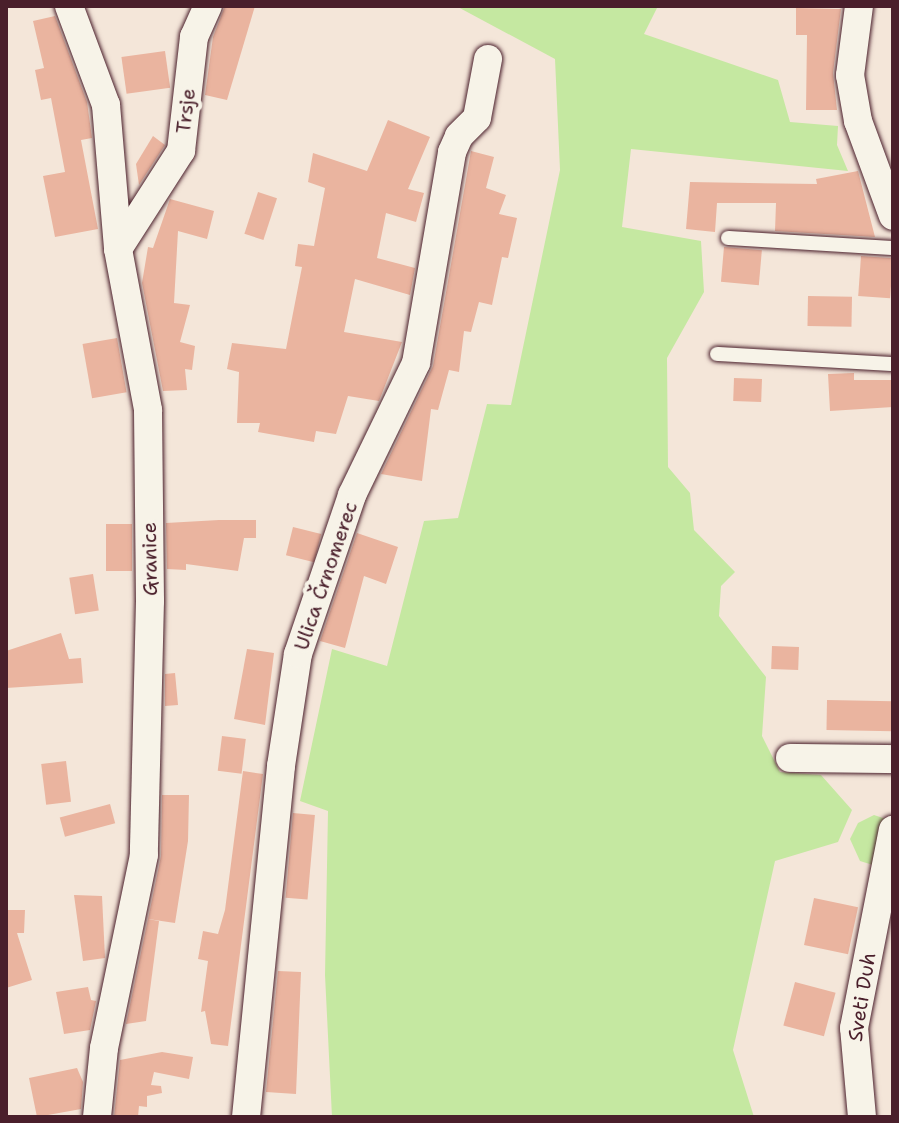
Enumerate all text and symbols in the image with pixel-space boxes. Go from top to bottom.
street label: Trsje [171,87,201,135]
street label: Ulica Črnomerec [289,498,363,654]
street label: Granice [137,522,163,596]
street label: Sveti Duh [843,951,881,1043]

